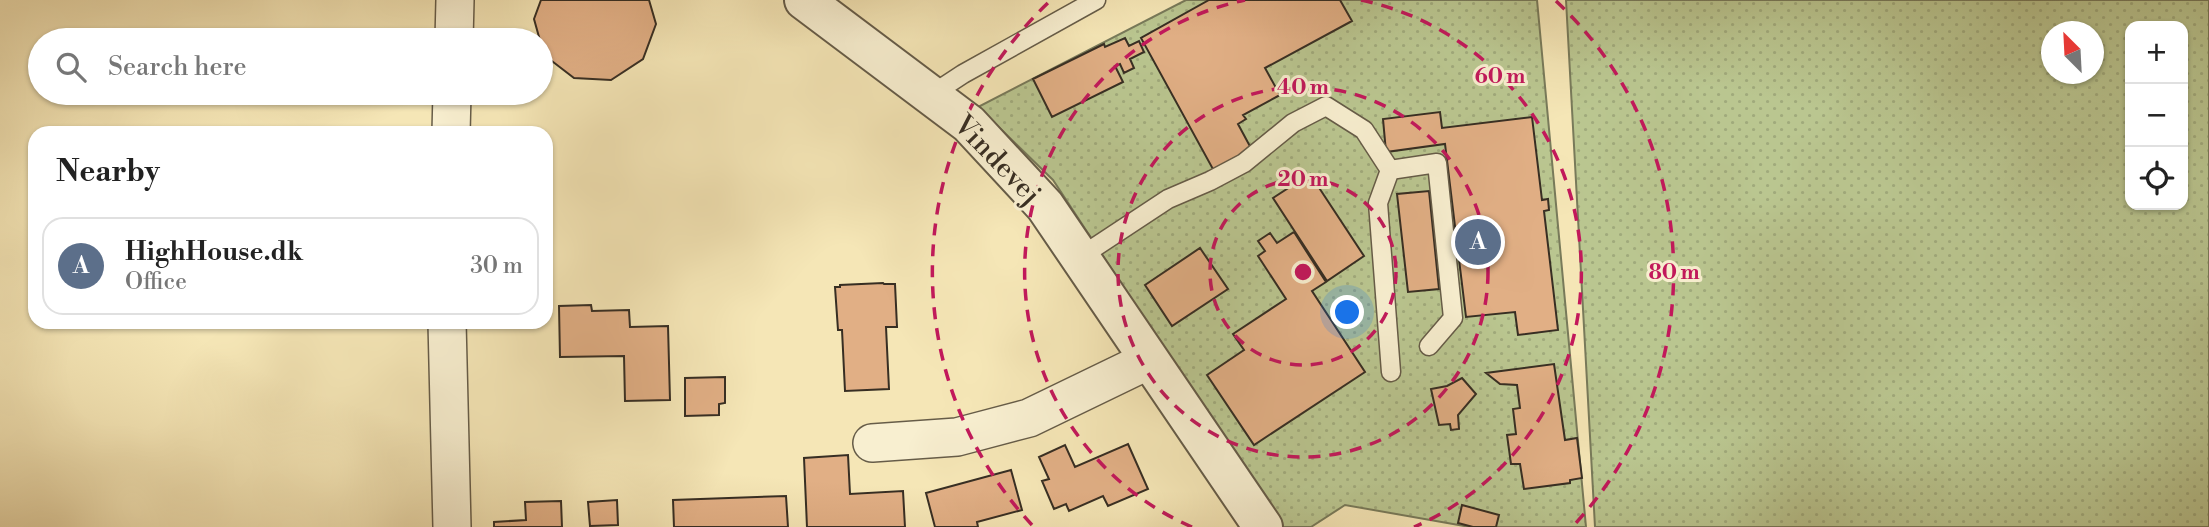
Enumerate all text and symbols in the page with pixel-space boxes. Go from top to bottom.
north arrow [2041,21,2104,84]
map controls [2125,21,2188,210]
button: + [2125,21,2188,84]
search box [28,28,553,105]
icon: search [52,48,90,86]
text: Search here [108,51,247,83]
text: 60 m [1475,64,1525,90]
text: 40 m [1277,75,1329,101]
button: − [2125,84,2188,147]
street label: Vindevej [945,107,1048,212]
button: locate [2125,147,2188,210]
text: Nearby [56,153,160,191]
text: 20 m [1278,167,1328,193]
pin: A [1455,216,1501,268]
text: HighHouse.dk [125,236,303,268]
text: A [73,252,89,280]
text: 30 m [470,252,523,280]
centre of rings [1291,260,1315,284]
text: 80 m [1648,260,1700,286]
text: Office [125,268,187,296]
your location [1330,295,1364,329]

